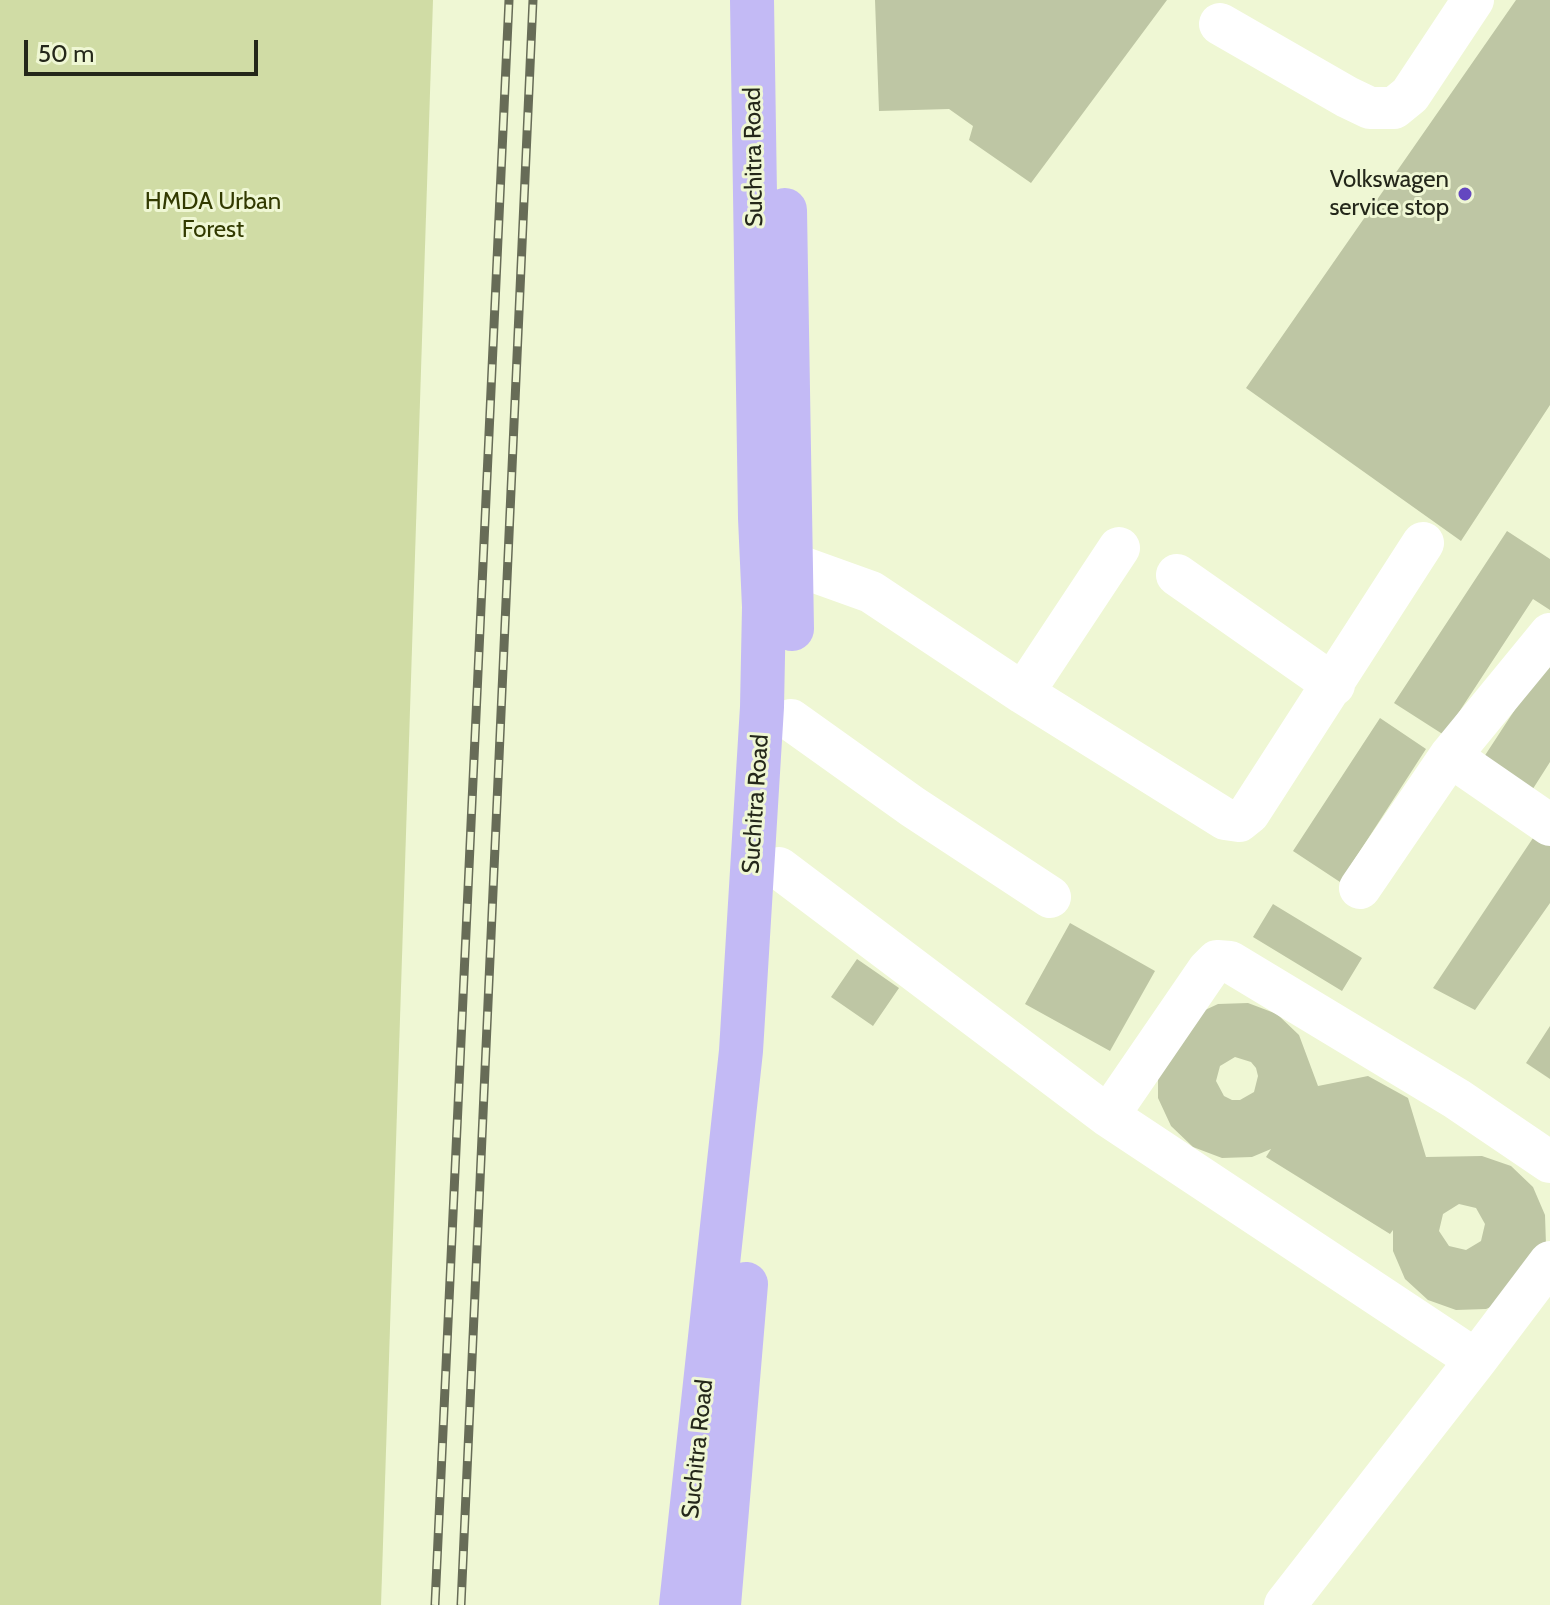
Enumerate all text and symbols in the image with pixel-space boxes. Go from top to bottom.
scale bar [28,24,262,74]
text: 50 m [38,39,94,68]
street label: Suchitra Road [738,87,770,227]
place label: Volkswagen service stop [1329,166,1449,222]
marker: Volkswagen service stop [1456,185,1474,203]
park label: HMDA Urban Forest [145,188,281,244]
street label: Suchitra Road [737,733,775,875]
street label: Suchitra Road [676,1378,720,1520]

